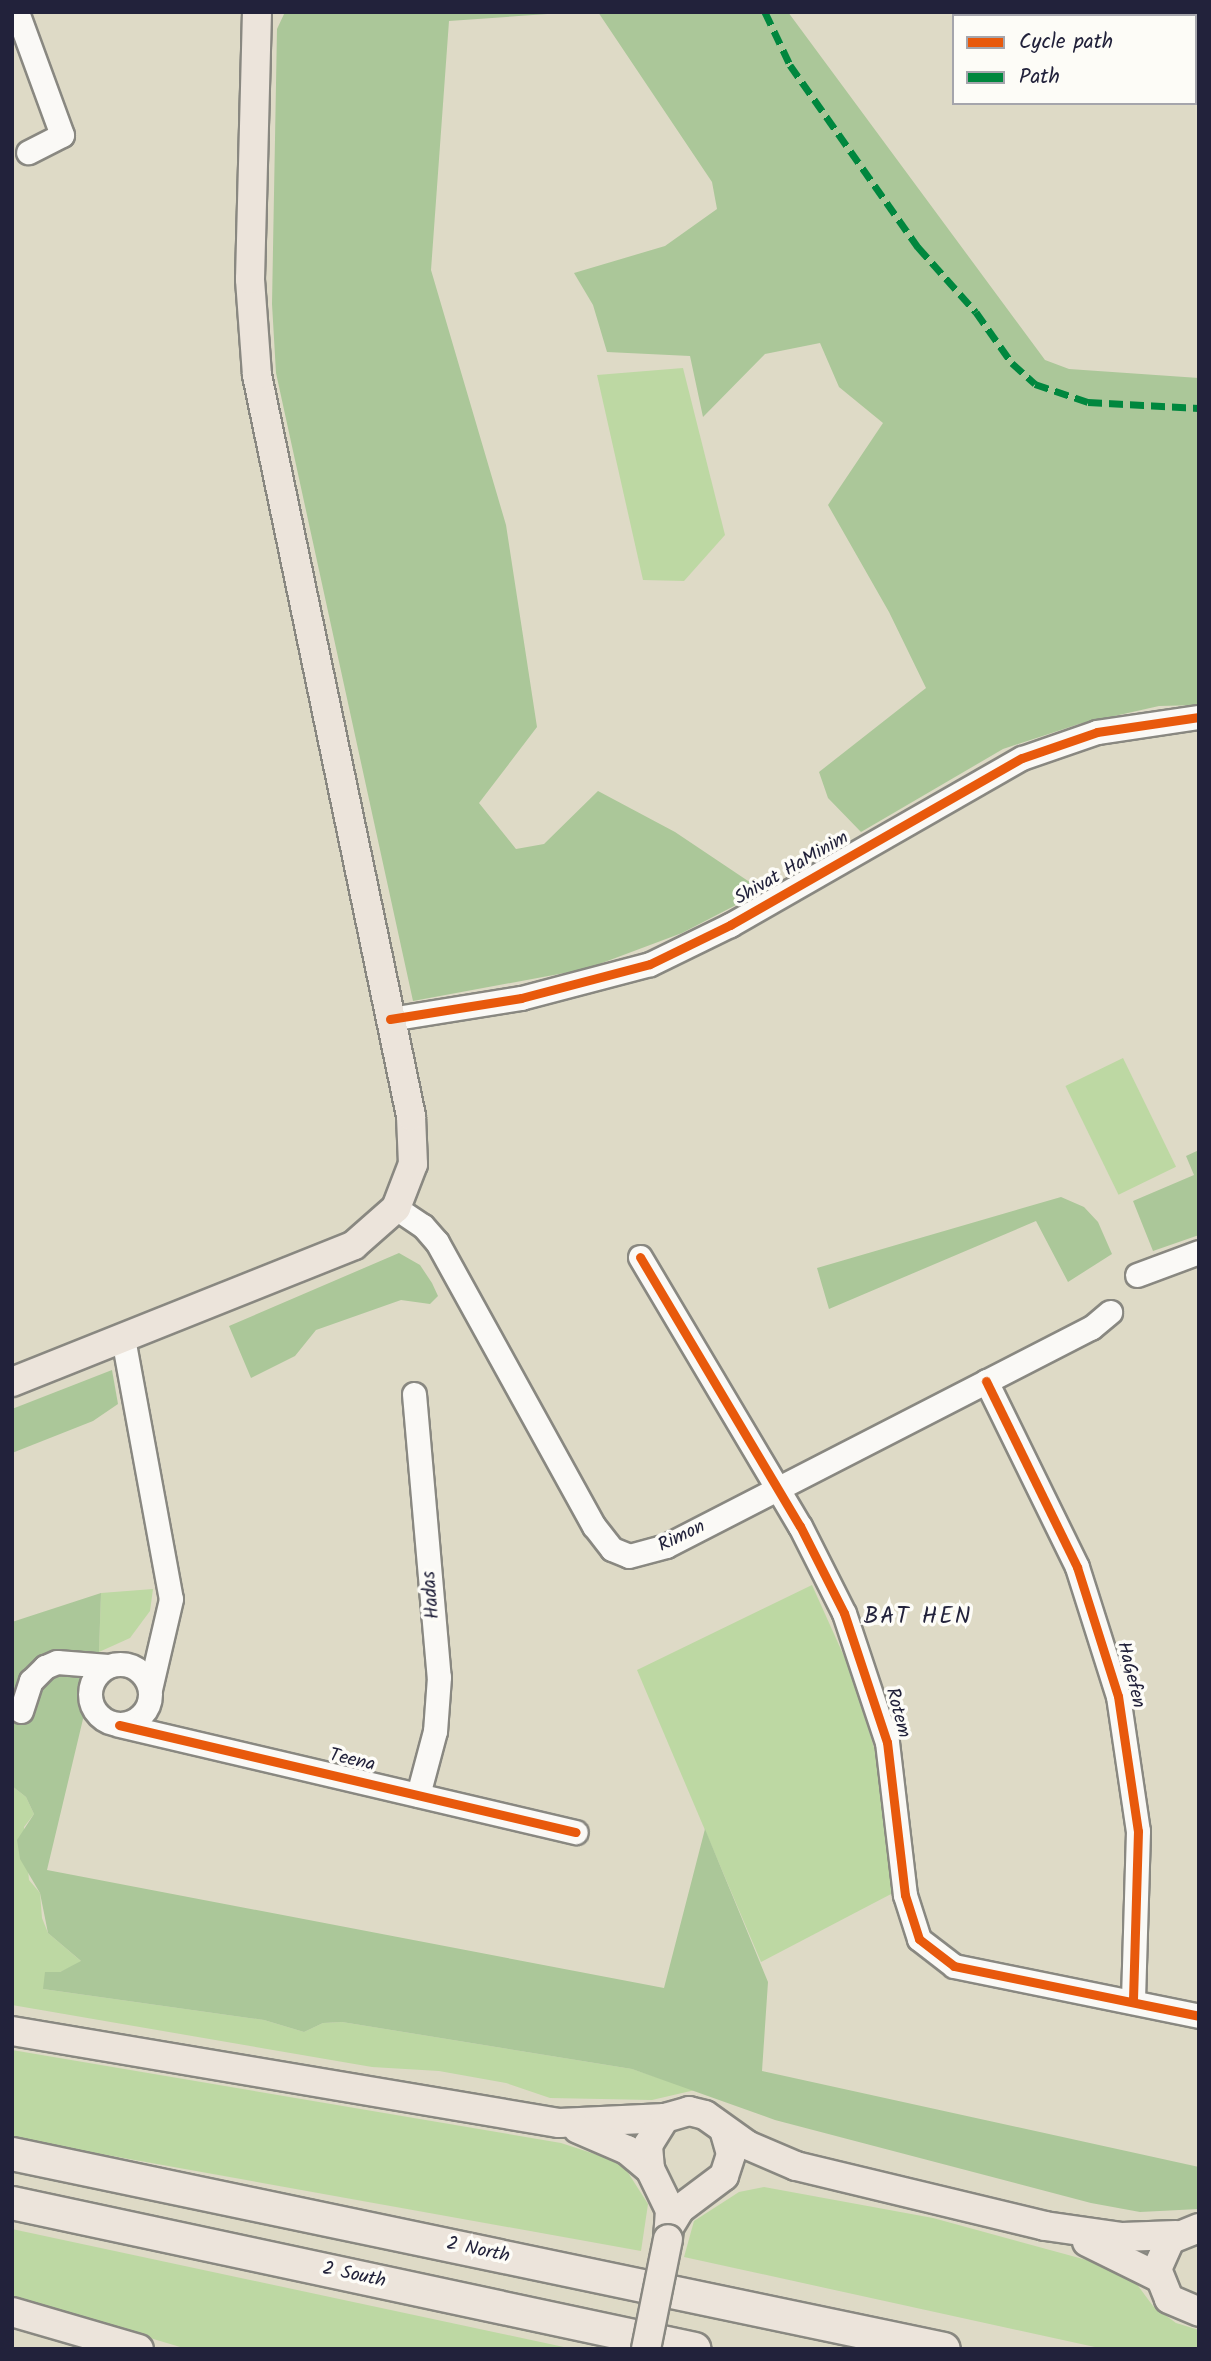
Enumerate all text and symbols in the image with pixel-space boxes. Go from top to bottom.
legend [952,14,1197,105]
text: Cycle path [1019,26,1113,59]
text: Path [1019,61,1060,94]
street label: Shivat HaMinim [731,827,853,911]
street label: Rimon [655,1516,709,1558]
street label: Hadas [419,1570,445,1620]
district label: BAT HEN [865,1603,971,1631]
street label: HaGefen [1111,1639,1149,1711]
street label: Rotem [879,1686,915,1740]
street label: Teena [327,1745,377,1777]
street label: 2 North [444,2233,512,2269]
street label: 2 South [320,2258,388,2294]

